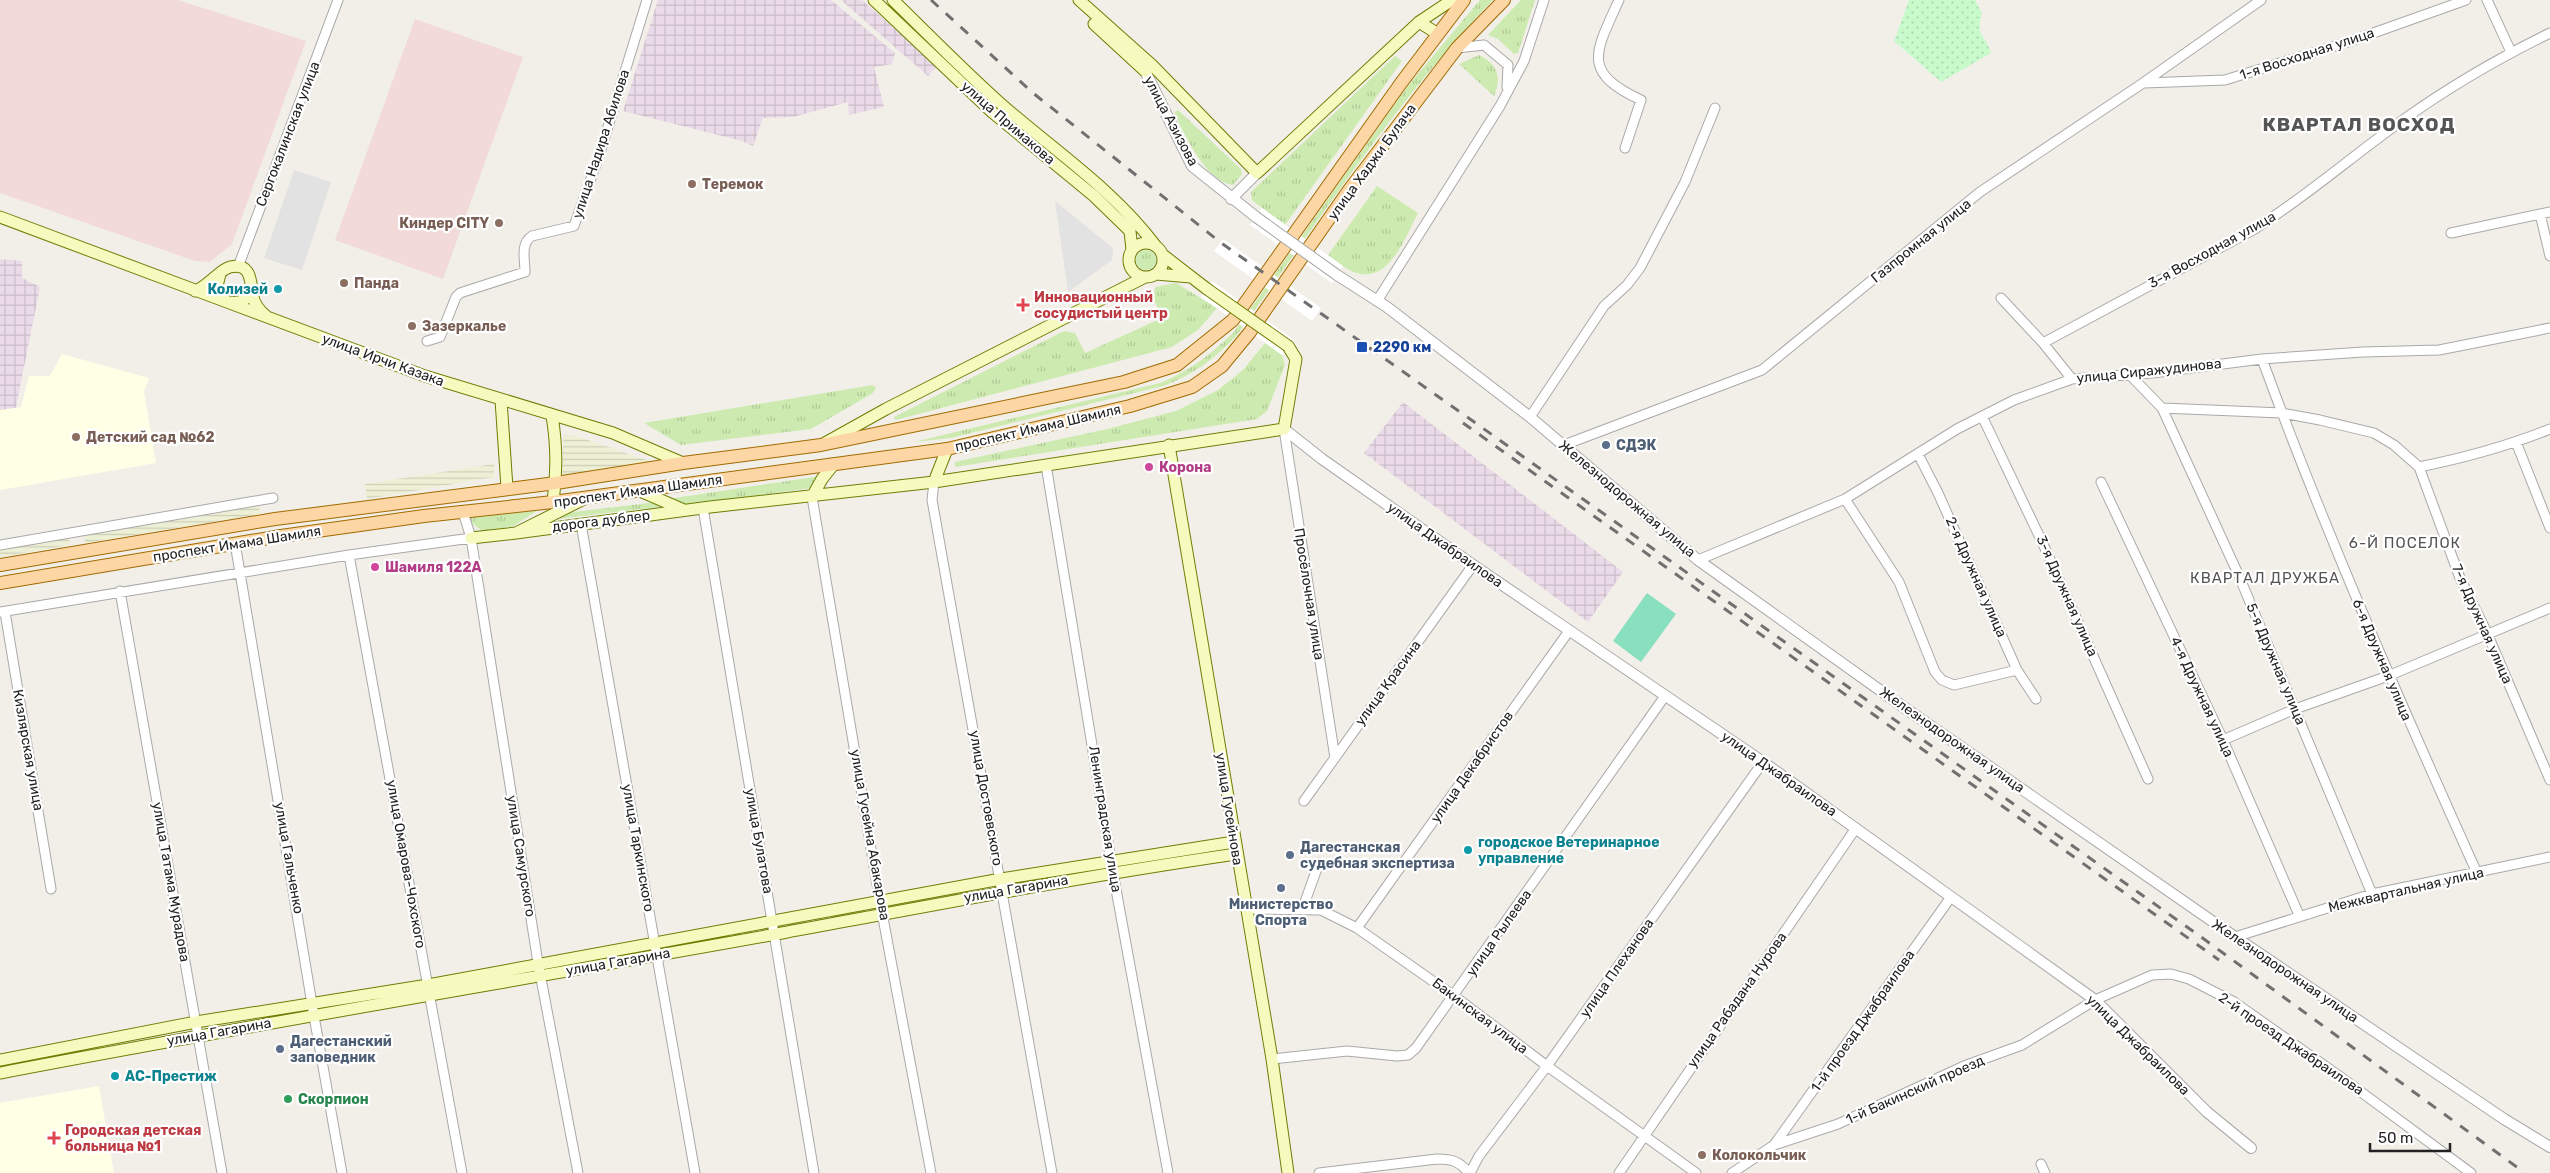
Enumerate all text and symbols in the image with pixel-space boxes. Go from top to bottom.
street label: 1-я Восходная улица [2238,24,2376,84]
street label: Сергокалинская улица [252,59,324,209]
street label: улица Надира Абилова [569,67,633,221]
street label: улица Азизова [1140,73,1202,169]
street label: улица Примакова [958,78,1058,168]
street label: улица Хаджи Булача [1324,101,1420,223]
district label: КВАРТАЛ ВОСХОД [2263,113,2456,136]
place label: Теремок [702,176,764,193]
marker: Теремок [686,178,698,190]
street label: Газпромная улица [1867,195,1975,287]
street label: 3-я Восходная улица [2145,208,2279,292]
place label: Киндер CITY [399,215,489,232]
marker: Киндер CITY [493,217,505,229]
place label: Панда [354,275,399,292]
marker: Панда [338,277,350,289]
place label: Колизей [207,281,268,298]
marker: Колизей [272,283,284,295]
place label: Инновационный сосудистый центр [1034,289,1168,322]
marker: Инновационный сосудистый центр [1016,298,1030,312]
place label: Зазеркалье [422,318,506,335]
marker: Зазеркалье [406,320,418,332]
street label: улица Ирчи Казака [320,330,446,390]
place label: 2290 км [1373,339,1431,356]
marker: 2290 км [1355,340,1369,354]
street label: улица Сиражудинова [2076,355,2222,387]
street label: проспект Имама Шамиля [953,401,1123,455]
place label: Детский сад №62 [86,429,215,446]
marker: Детский сад №62 [70,431,82,443]
street label: Железнодорожная улица [1555,437,1699,561]
place label: СДЭК [1616,437,1656,454]
marker: СДЭК [1600,439,1612,451]
place label: Корона [1159,459,1212,476]
marker: Корона [1143,461,1155,473]
street label: проспект Имама Шамиля [553,471,723,511]
street label: улица Джабраилова [1384,499,1506,591]
street label: дорога дублер [551,507,651,535]
street label: 2-я Дружная улица [1942,514,2010,640]
street label: проспект Имама Шамиля [152,522,322,566]
street label: Просёлочная улица [1290,527,1328,661]
street label: 3-я Дружная улица [2033,533,2101,659]
district label: 6-Й ПОСЕЛОК [2349,534,2461,552]
place label: Шамиля 122А [385,559,482,576]
marker: Шамиля 122А [369,561,381,573]
street label: 7-я Дружная улица [2448,562,2516,686]
district label: КВАРТАЛ ДРУЖБА [2190,569,2340,587]
street label: 6-я Дружная улица [2349,597,2415,723]
street label: 5-я Дружная улица [2243,601,2309,727]
street label: 4-я Дружная улица [2167,634,2237,760]
street label: улица Красина [1351,637,1425,729]
street label: Железнодорожная улица [1876,683,2028,797]
street label: Кизлярская улица [9,688,47,812]
street label: улица Декабристов [1427,708,1517,826]
street label: улица Джабраилова [1718,728,1840,820]
street label: улица Достоевского [966,729,1006,867]
street label: Ленинградская улица [1085,745,1125,893]
street label: улица Гусейна Абакарова [847,748,893,922]
street label: улица Гусейнова [1212,752,1246,866]
street label: улица Омарова-Чохского [383,778,429,950]
street label: улица Таркинского [618,783,658,913]
street label: улица Булатова [741,787,777,895]
street label: улица Самурского [503,794,539,918]
street label: улица Татама Мурадова [149,801,193,963]
street label: улица Гальченко [271,801,307,915]
place label: городское Ветеринарное управление [1478,834,1660,867]
place label: Дагестанская судебная экспертиза [1300,839,1455,872]
marker: городское Ветеринарное управление [1462,844,1474,856]
marker: Дагестанская судебная экспертиза [1284,849,1296,861]
street label: Межквартальная улица [2327,864,2485,916]
street label: улица Гагарина [963,871,1069,907]
marker: Министерство Спорта [1275,882,1287,894]
street label: улица Рылеева [1463,886,1535,980]
place label: Министерство Спорта [1229,896,1333,929]
street label: улица Плеханова [1576,915,1658,1021]
street label: Железнодорожная улица [2209,916,2361,1026]
street label: улица Рабадана Нурова [1684,929,1790,1071]
street label: улица Гагарина [565,944,671,980]
street label: 1-й проезд Джабраилова [1807,947,1919,1095]
street label: Бакинская улица [1429,974,1531,1058]
street label: 2-й проезд Джабраилова [2215,989,2367,1099]
street label: улица Джабраилова [2083,991,2193,1099]
street label: улица Гагарина [166,1014,272,1050]
place label: Дагестанский заповедник [290,1033,392,1066]
marker: Дагестанский заповедник [274,1043,286,1055]
street label: 1-й Бакинский проезд [1843,1052,1987,1128]
place label: АС-Престиж [125,1068,217,1085]
marker: АС-Престиж [109,1070,121,1082]
place label: Скорпион [298,1091,369,1108]
marker: Скорпион [282,1093,294,1105]
scale bar [2370,1120,2450,1152]
place label: Городская детская больница №1 [65,1122,202,1155]
text: 50 m [2378,1129,2413,1147]
marker: Городская детская больница №1 [47,1131,61,1145]
place label: Колокольчик [1712,1147,1807,1164]
marker: Колокольчик [1696,1149,1708,1161]

